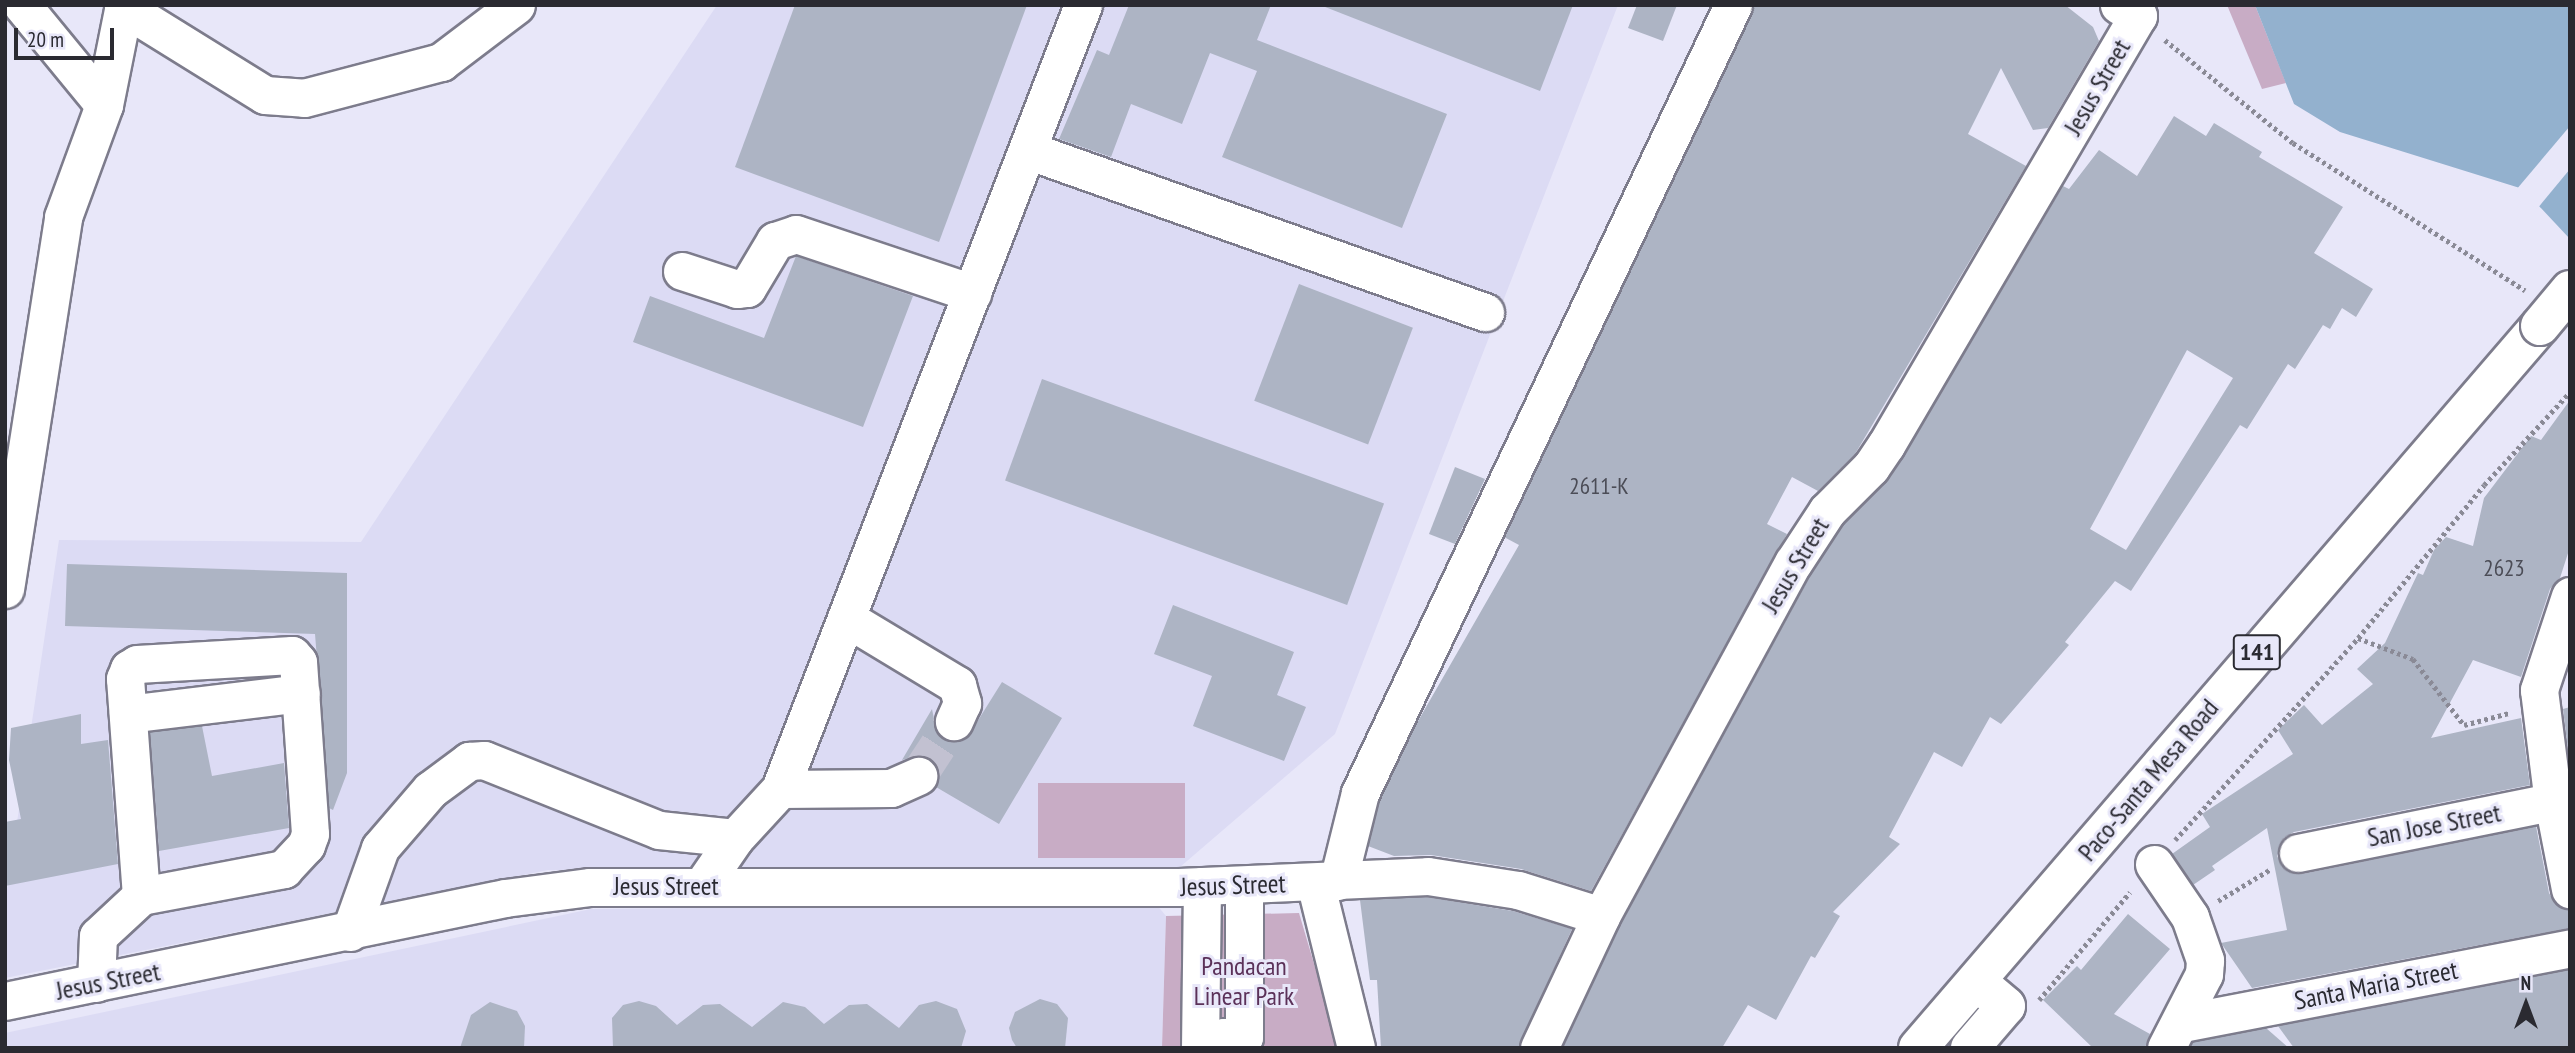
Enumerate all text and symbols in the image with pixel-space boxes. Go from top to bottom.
scale bar [18,14,117,58]
text: 20 m [27,26,64,53]
street label: Jesus Street [2057,34,2137,140]
house number: 2611-K [1569,472,1629,500]
street label: Jesus Street [1755,512,1835,618]
house number: 2623 [2483,554,2525,582]
road number: 141 [2232,632,2282,672]
street label: Paco-Santa Mesa Road [2071,693,2225,867]
street label: San Jose Street [2365,797,2503,853]
street label: Jesus Street [1180,868,1286,902]
street label: Jesus Street [613,870,719,902]
park label: Pandacan Linear Park [1194,950,1294,1012]
street label: Santa Maria Street [2292,954,2460,1016]
street label: Jesus Street [53,956,163,1006]
north arrow [2491,969,2561,1039]
text: N [2521,971,2531,995]

